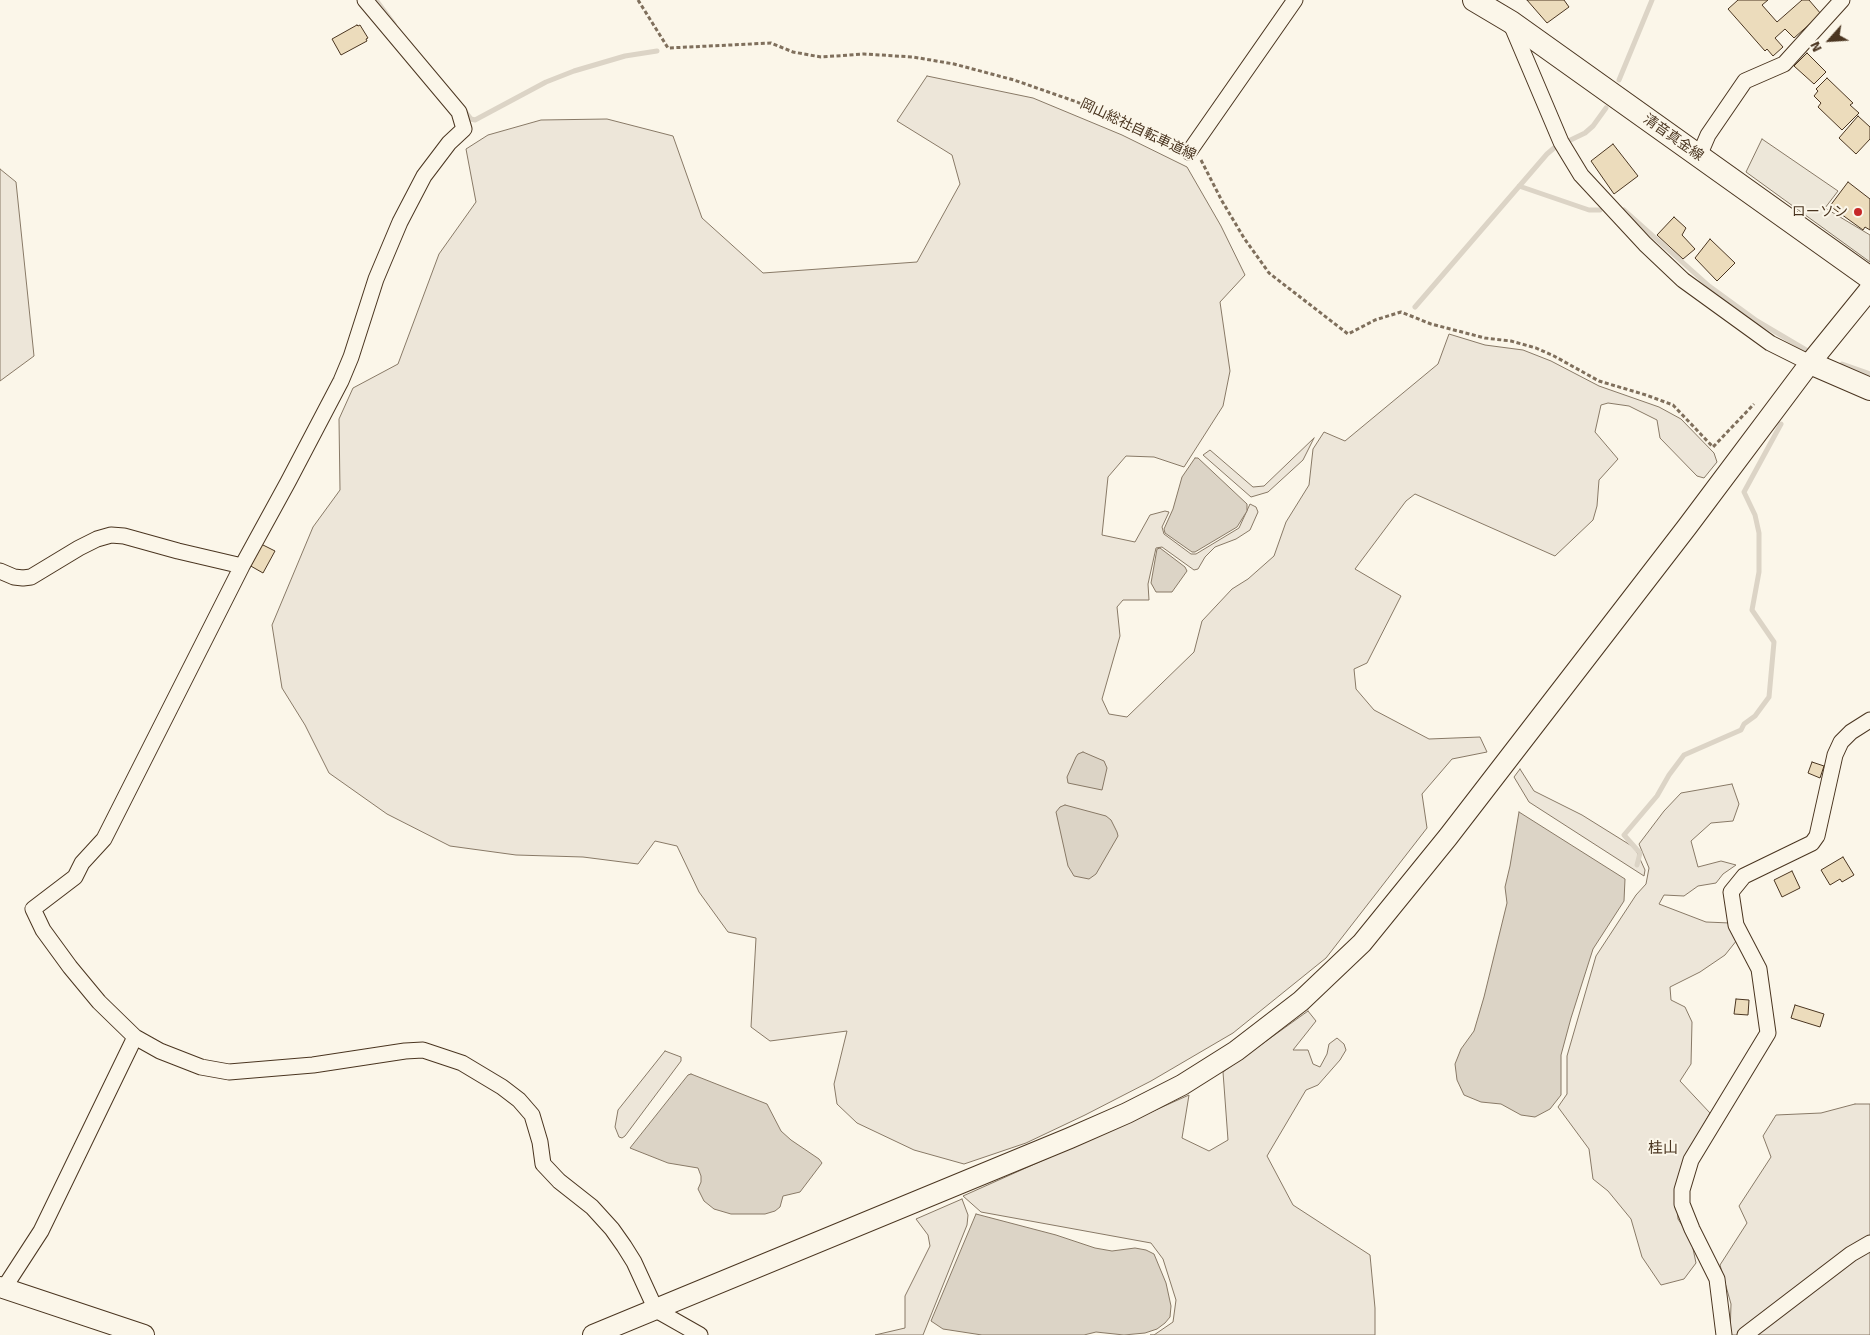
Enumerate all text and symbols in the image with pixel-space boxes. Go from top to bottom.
north arrow [1805,15,1855,65]
text: N [1806,39,1826,55]
street label: 岡山総社自転車道線 [1077,96,1199,164]
street label: 清音真金線 [1640,111,1706,165]
place label: ローソン [1792,204,1848,220]
marker: ローソン [1852,206,1864,218]
district label: 桂山 [1648,1140,1678,1158]

